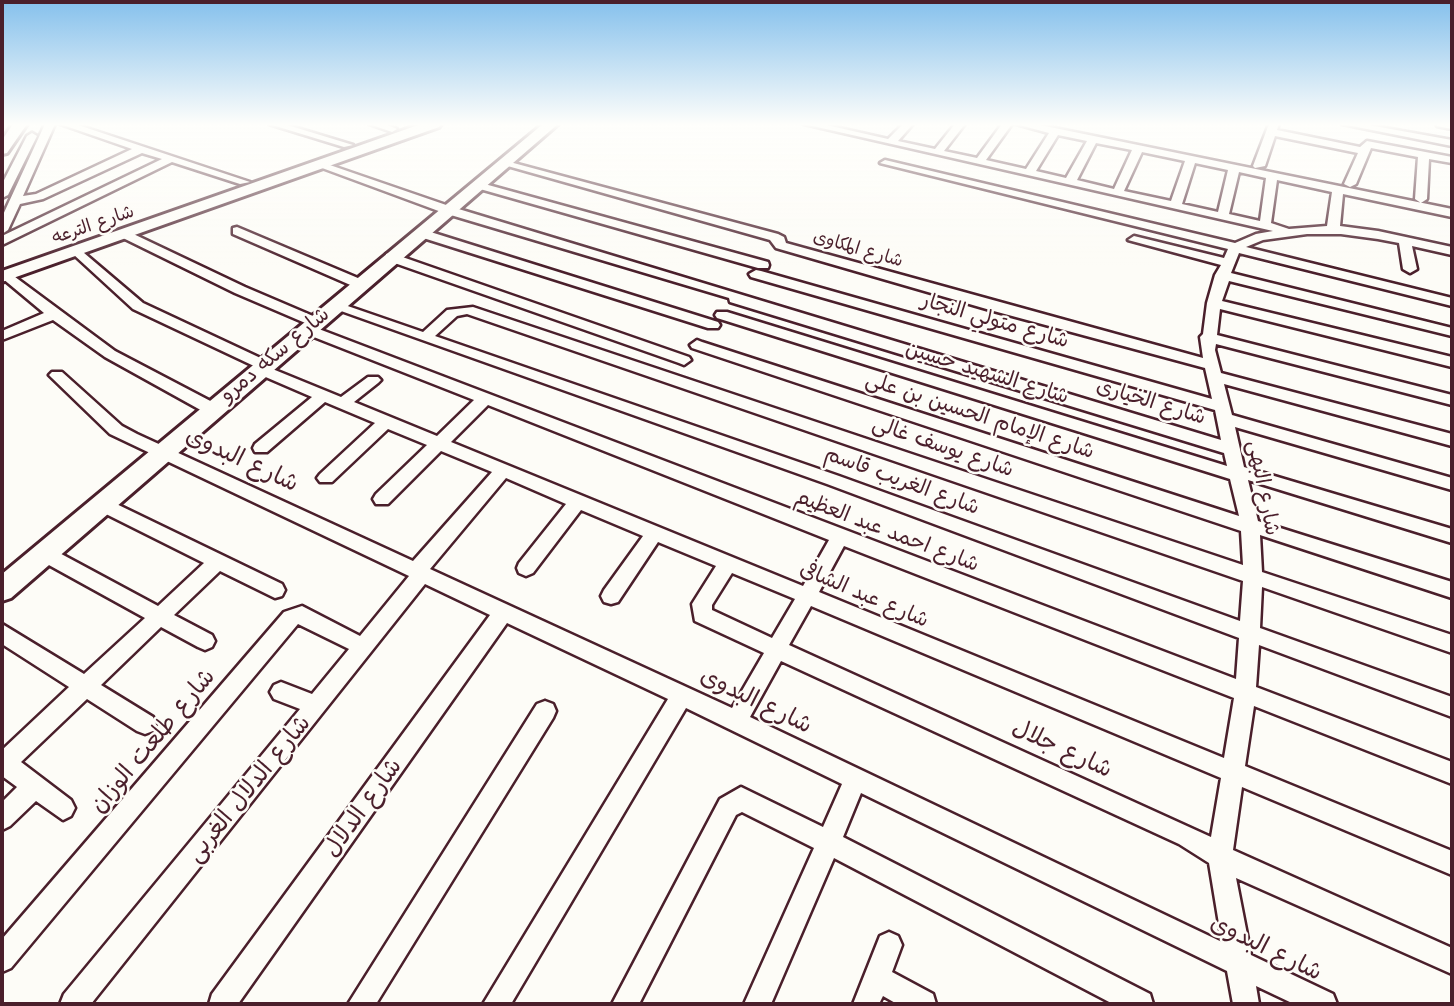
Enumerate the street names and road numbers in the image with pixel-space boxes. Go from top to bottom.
street label: شارع الترعه [49,201,137,249]
street label: شارع المكاوى [811,226,905,272]
street label: شارع متولي النجار [918,288,1072,354]
street label: شارع سكه دمرو [215,302,335,408]
street label: شارع الشهيد حسين [902,336,1072,410]
street label: شارع الإمام الحسين بن على [863,367,1097,465]
street label: شارع الخيارى [1093,373,1209,431]
street label: شارع يوسف غالى [869,411,1017,483]
street label: شارع البدوى [181,421,303,499]
street label: شارع البهى [1241,438,1285,538]
street label: شارع الغريب قاسم [821,441,983,521]
street label: شارع احمد عبد العظيم [791,484,983,578]
street label: شارع عبد الشافى [796,557,932,633]
street label: شارع البدوى [695,662,817,740]
street label: شارع طلعت الوزان [84,663,222,819]
street label: شارع الدلال الغربى [181,710,317,868]
street label: شارع جلال [1007,713,1117,785]
street label: شارع الدلال [318,753,408,863]
street label: شارع البدوى [1205,909,1327,987]

